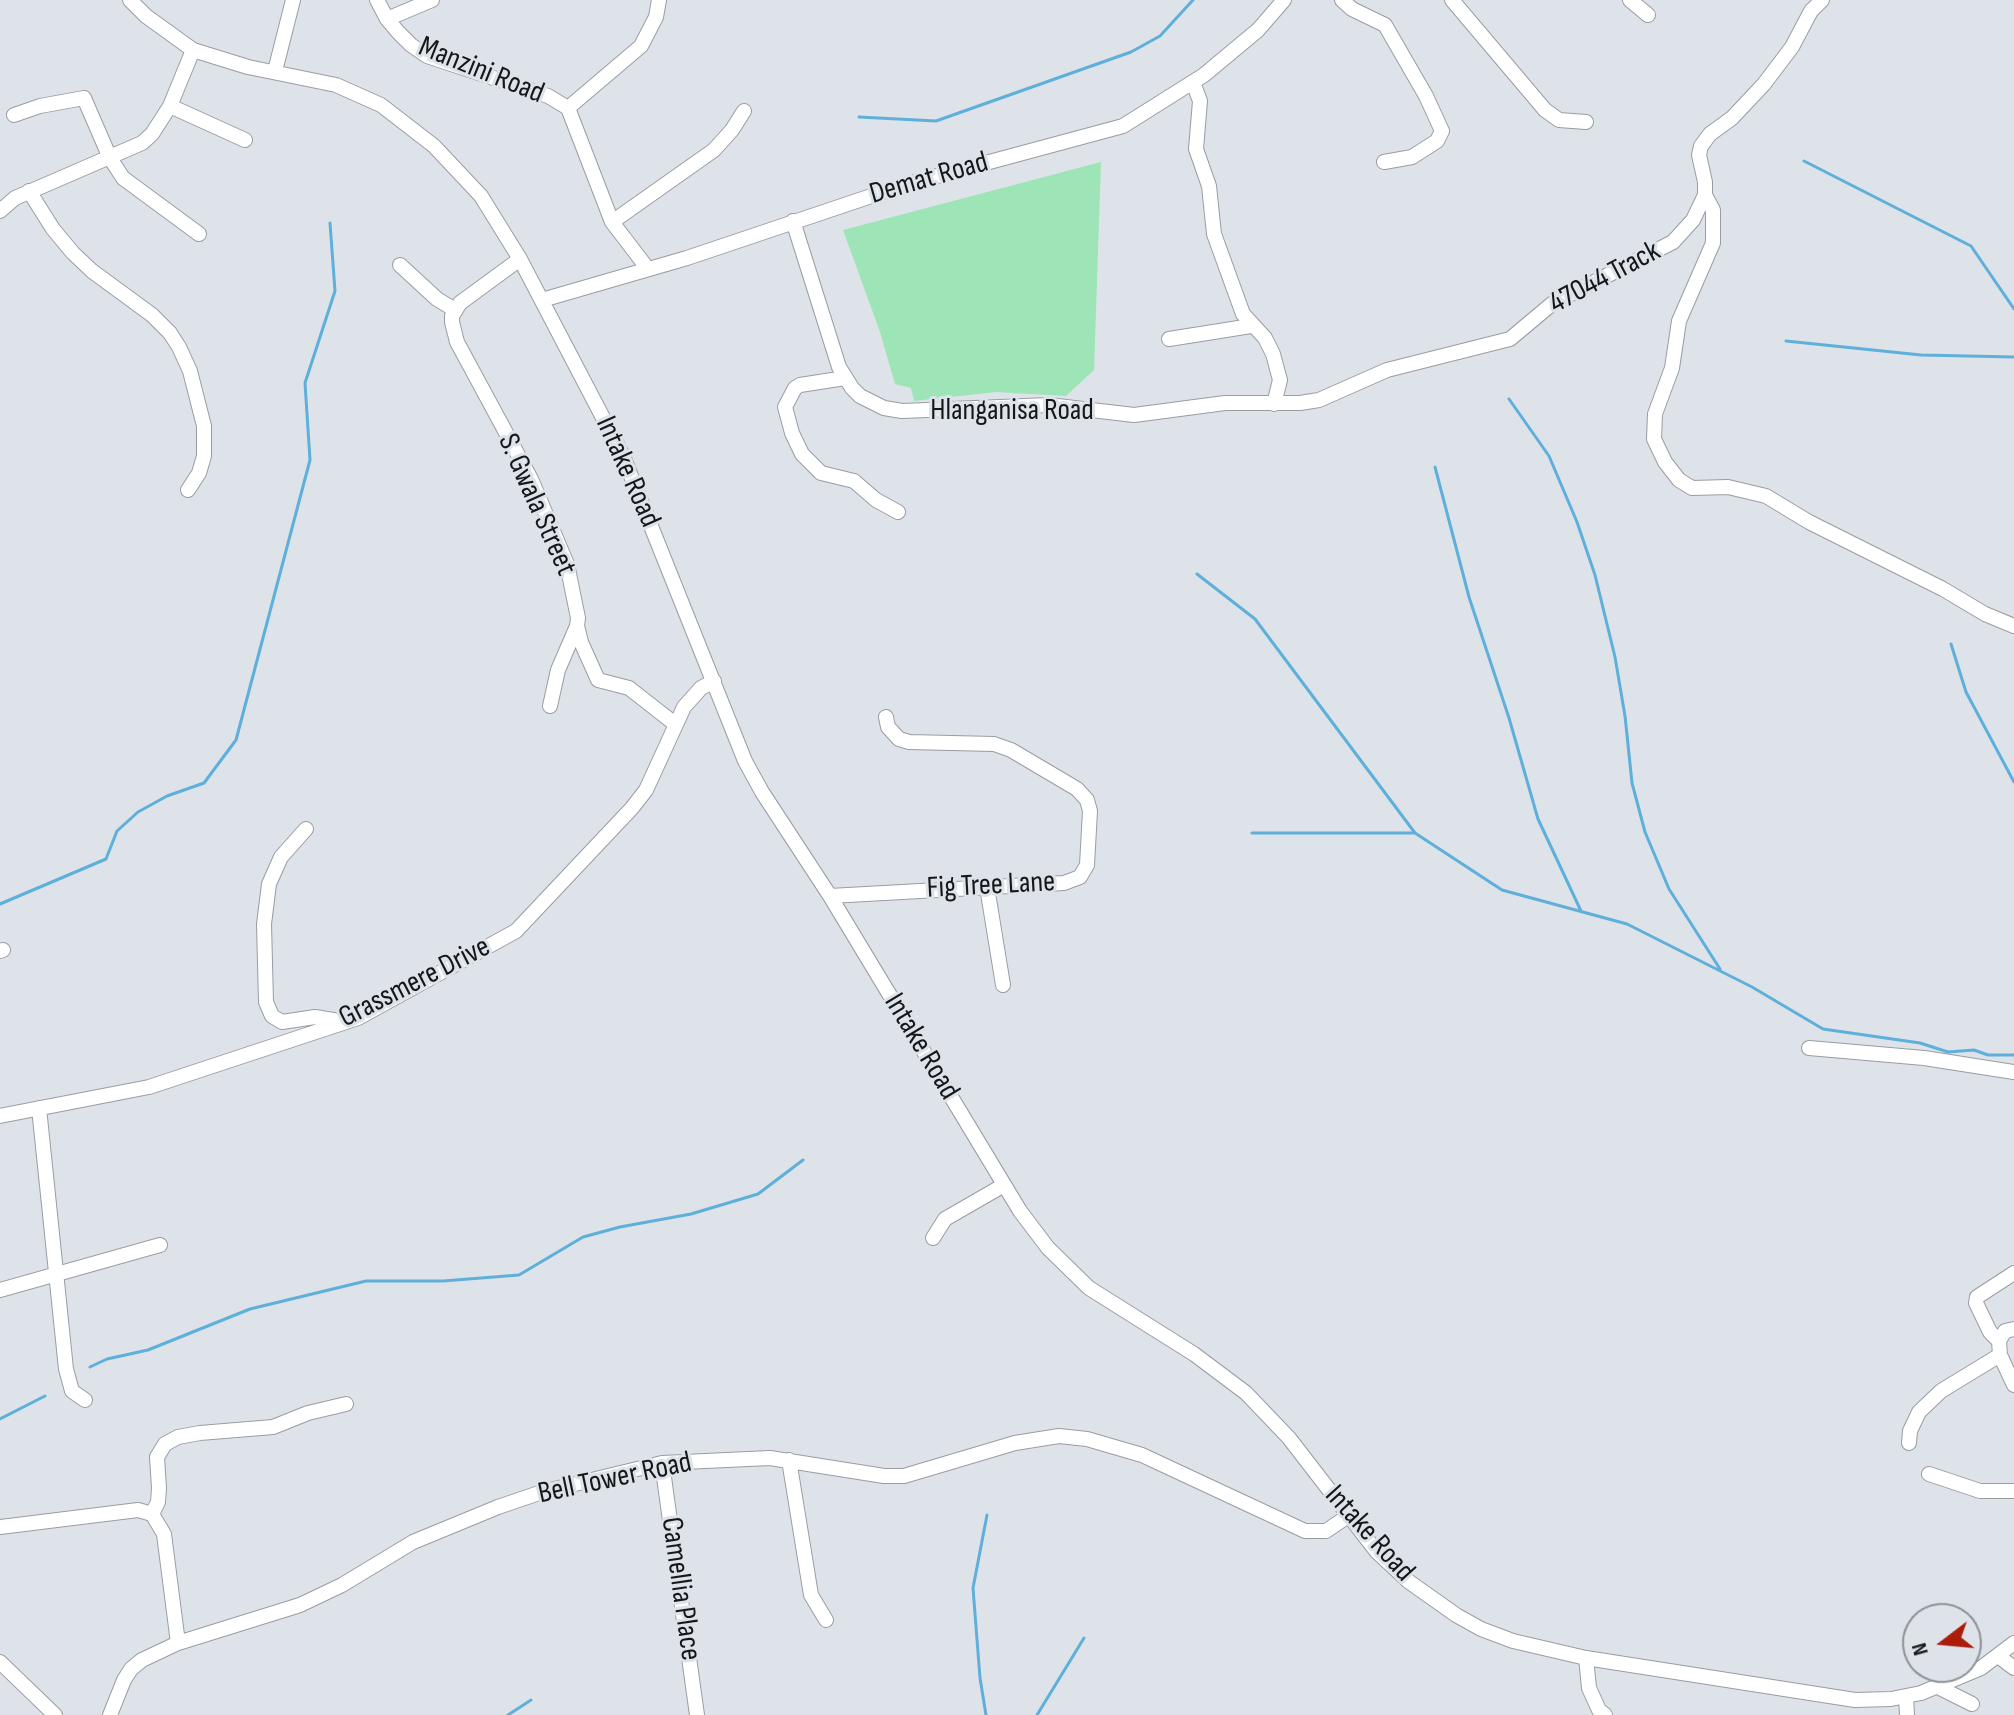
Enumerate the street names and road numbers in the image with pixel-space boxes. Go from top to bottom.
street label: Manzini Road [413,30,549,112]
street label: Demat Road [866,145,992,213]
street label: 47044 Track [1543,234,1667,322]
street label: Hlanganisa Road [930,393,1094,429]
street label: Intake Road [587,411,667,533]
street label: S. Gwala Street [489,429,583,581]
street label: Fig Tree Lane [926,865,1056,907]
street label: Grassmere Drive [334,930,496,1036]
street label: Intake Road [875,987,967,1107]
street label: Bell Tower Road [535,1445,695,1513]
street label: Intake Road [1316,1478,1422,1590]
street label: Camellia Place [652,1515,708,1663]

